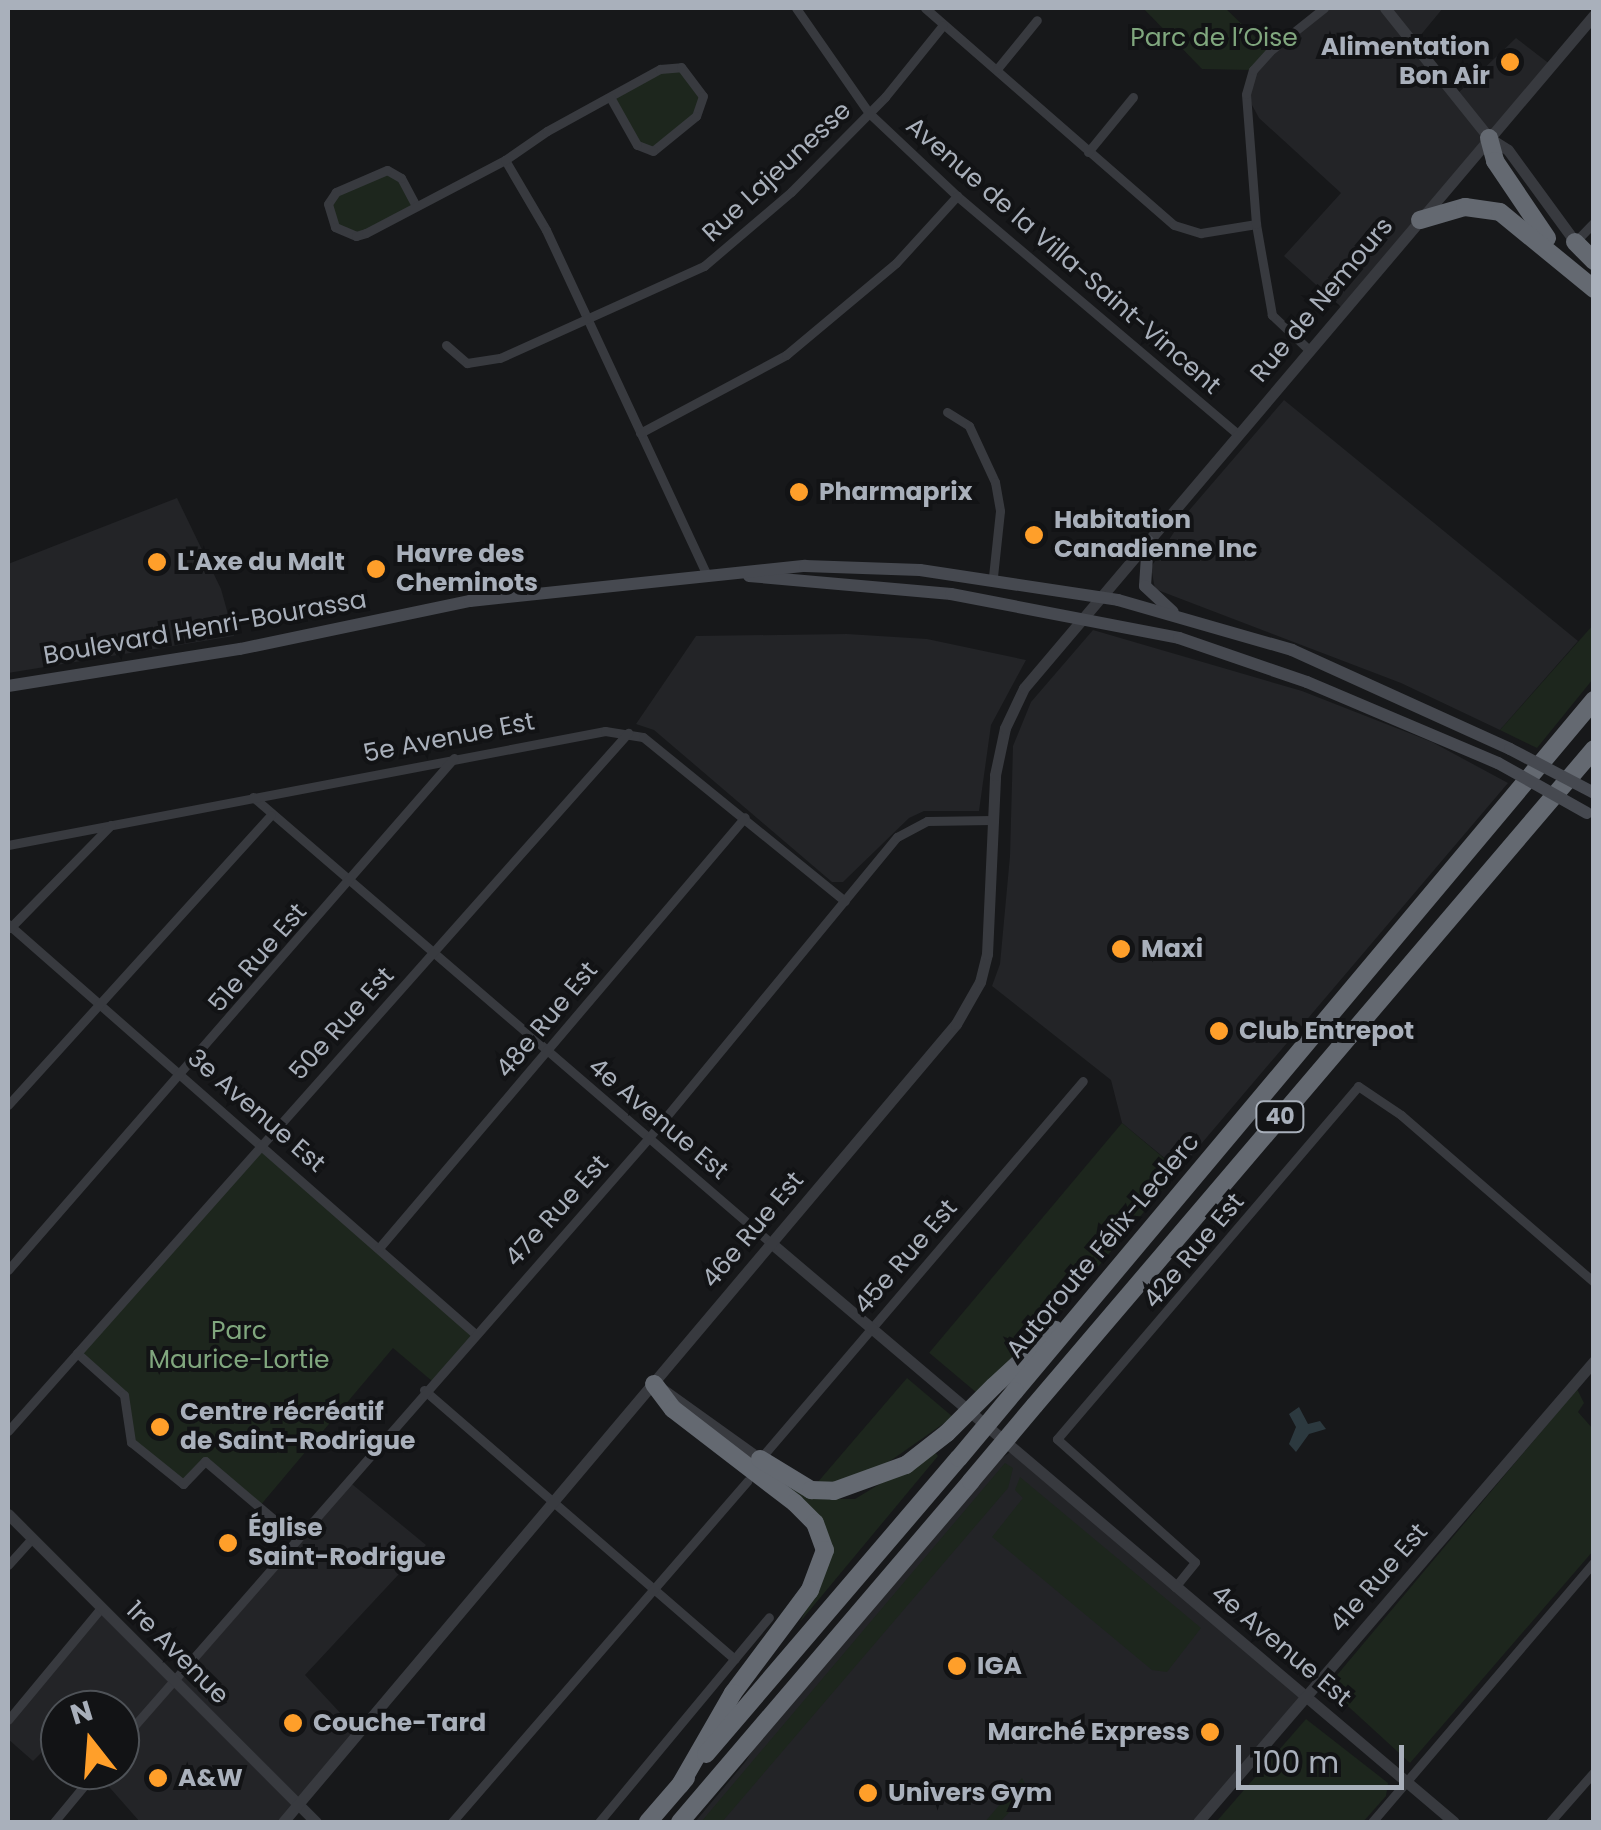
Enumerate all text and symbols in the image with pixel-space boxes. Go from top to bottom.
park label: Parc de l’Oise [1130,23,1298,53]
place label: Alimentation Bon Air [1321,33,1490,92]
marker: Alimentation Bon Air [1499,51,1521,73]
street label: Rue Lajeunesse [697,96,857,248]
street label: Avenue de la Villa-Saint-Vincent [900,111,1226,401]
street label: Rue de Nemours [1244,212,1400,388]
place label: Pharmaprix [819,477,972,507]
marker: Pharmaprix [788,481,810,503]
place label: Habitation Canadienne Inc [1054,506,1257,565]
marker: Habitation Canadienne Inc [1023,524,1045,546]
place label: Havre des Cheminots [396,540,538,599]
place label: L'Axe du Malt [177,547,345,577]
marker: L'Axe du Malt [146,551,168,573]
marker: Havre des Cheminots [365,558,387,580]
street label: Boulevard Henri-Bourassa [41,585,369,671]
street label: 5e Avenue Est [361,707,537,769]
street label: 51e Rue Est [203,898,313,1018]
place label: Maxi [1141,934,1203,964]
marker: Maxi [1110,938,1132,960]
street label: 48e Rue Est [490,956,604,1084]
street label: 50e Rue Est [283,961,401,1087]
place label: Club Entrepot [1239,1016,1414,1046]
marker: Club Entrepot [1208,1020,1230,1042]
street label: 3e Avenue Est [181,1043,331,1179]
street label: 4e Avenue Est [582,1052,734,1186]
road number: 40 [1255,1100,1305,1134]
street label: Autoroute Félix-Leclerc [1000,1127,1206,1365]
street label: 47e Rue Est [499,1149,615,1273]
street label: 46e Rue Est [696,1166,810,1294]
street label: 42e Rue Est [1137,1187,1251,1315]
street label: 45e Rue Est [848,1194,964,1320]
park label: Parc Maurice-Lortie [148,1317,330,1376]
place label: Centre récréatif de Saint-Rodrigue [180,1398,415,1457]
marker: Centre récréatif de Saint-Rodrigue [149,1416,171,1438]
place label: Église Saint-Rodrigue [248,1514,446,1573]
street label: 41e Rue Est [1324,1517,1434,1639]
marker: Église Saint-Rodrigue [217,1532,239,1554]
street label: 4e Avenue Est [1205,1579,1357,1713]
street label: 1re Avenue [119,1595,235,1711]
place label: IGA [977,1651,1022,1681]
marker: IGA [946,1655,968,1677]
north arrow [40,1690,140,1790]
text: N [66,1691,97,1734]
place label: Couche-Tard [313,1708,486,1738]
marker: Couche-Tard [282,1712,304,1734]
place label: Marché Express [988,1717,1190,1747]
marker: Marché Express [1199,1721,1221,1743]
scale bar [1241,1725,1408,1787]
text: 100 m [1253,1741,1339,1784]
place label: A&W [178,1763,243,1793]
marker: A&W [147,1767,169,1789]
place label: Univers Gym [888,1778,1052,1808]
marker: Univers Gym [857,1782,879,1804]

